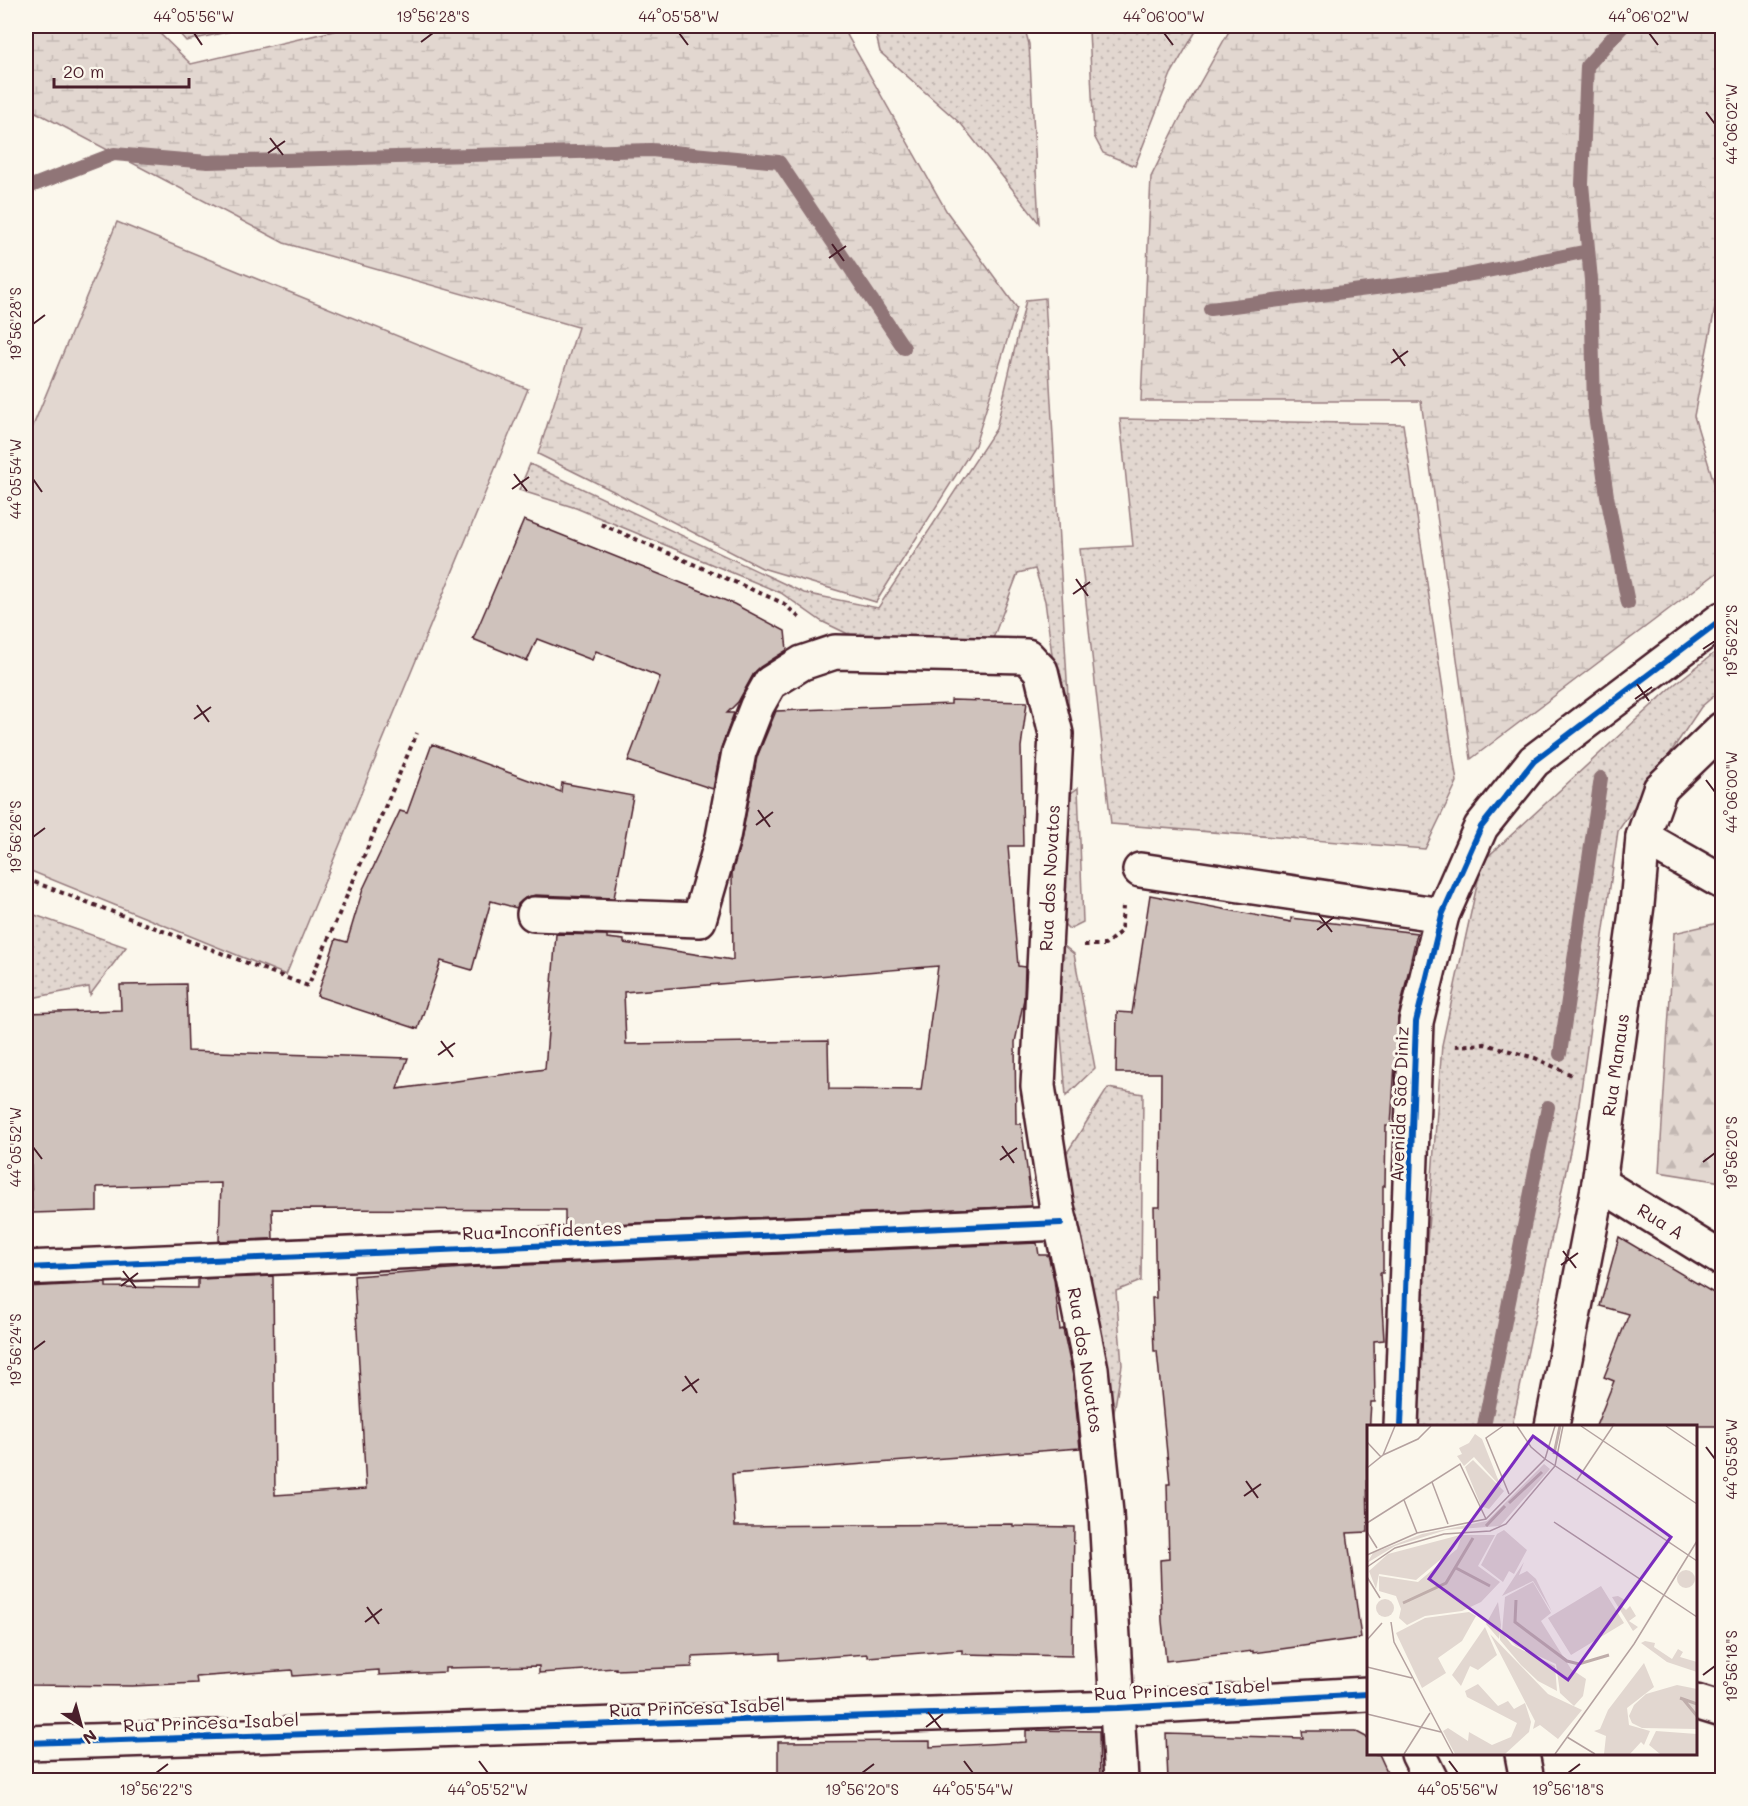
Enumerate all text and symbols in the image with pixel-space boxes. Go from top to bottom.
text: 44°05'56"W [154,6,234,26]
text: 19°56'28"S [396,6,470,26]
text: 44°05'58"W [639,6,720,26]
text: 44°06'00"W [1123,6,1205,26]
text: 44°06'02"W [1608,6,1690,26]
scale bar [54,51,189,89]
text: 20 m [63,59,104,83]
text: 44°06'02"W [1721,83,1741,165]
text: 19°56'28"S [5,287,25,361]
text: 44°05'54"W [5,439,25,519]
text: 19°56'22"S [1721,605,1741,677]
text: 44°06'00"W [1721,751,1741,833]
text: 19°56'26"S [5,800,25,874]
street label: Rua dos Novatos [1033,804,1065,952]
street label: Rua Manaus [1596,1012,1634,1118]
street label: Avenida São Diniz [1384,1025,1414,1183]
text: 44°05'52"W [5,1107,25,1187]
text: 19°56'20"S [1721,1116,1741,1190]
street label: Rua A [1633,1197,1689,1245]
street label: Rua Inconfidentes [461,1215,623,1245]
street label: Rua dos Novatos [1063,1286,1109,1434]
text: 19°56'24"S [5,1313,25,1387]
text: 44°05'58"W [1721,1419,1741,1500]
inset map [1367,1425,1697,1755]
text: 19°56'18"S [1721,1630,1741,1702]
street label: Rua Princesa Isabel [1093,1672,1271,1706]
street label: Rua Princesa Isabel [608,1692,786,1722]
north arrow [51,1695,111,1755]
street label: Rua Princesa Isabel [122,1707,300,1737]
text: N [79,1725,101,1750]
text: 19°56'22"S [120,1779,192,1799]
text: 44°05'52"W [448,1779,528,1799]
text: 19°56'20"S [825,1779,899,1799]
text: 44°05'54"W [933,1779,1013,1799]
text: 44°05'56"W [1418,1779,1498,1799]
text: 19°56'18"S [1532,1779,1604,1799]

